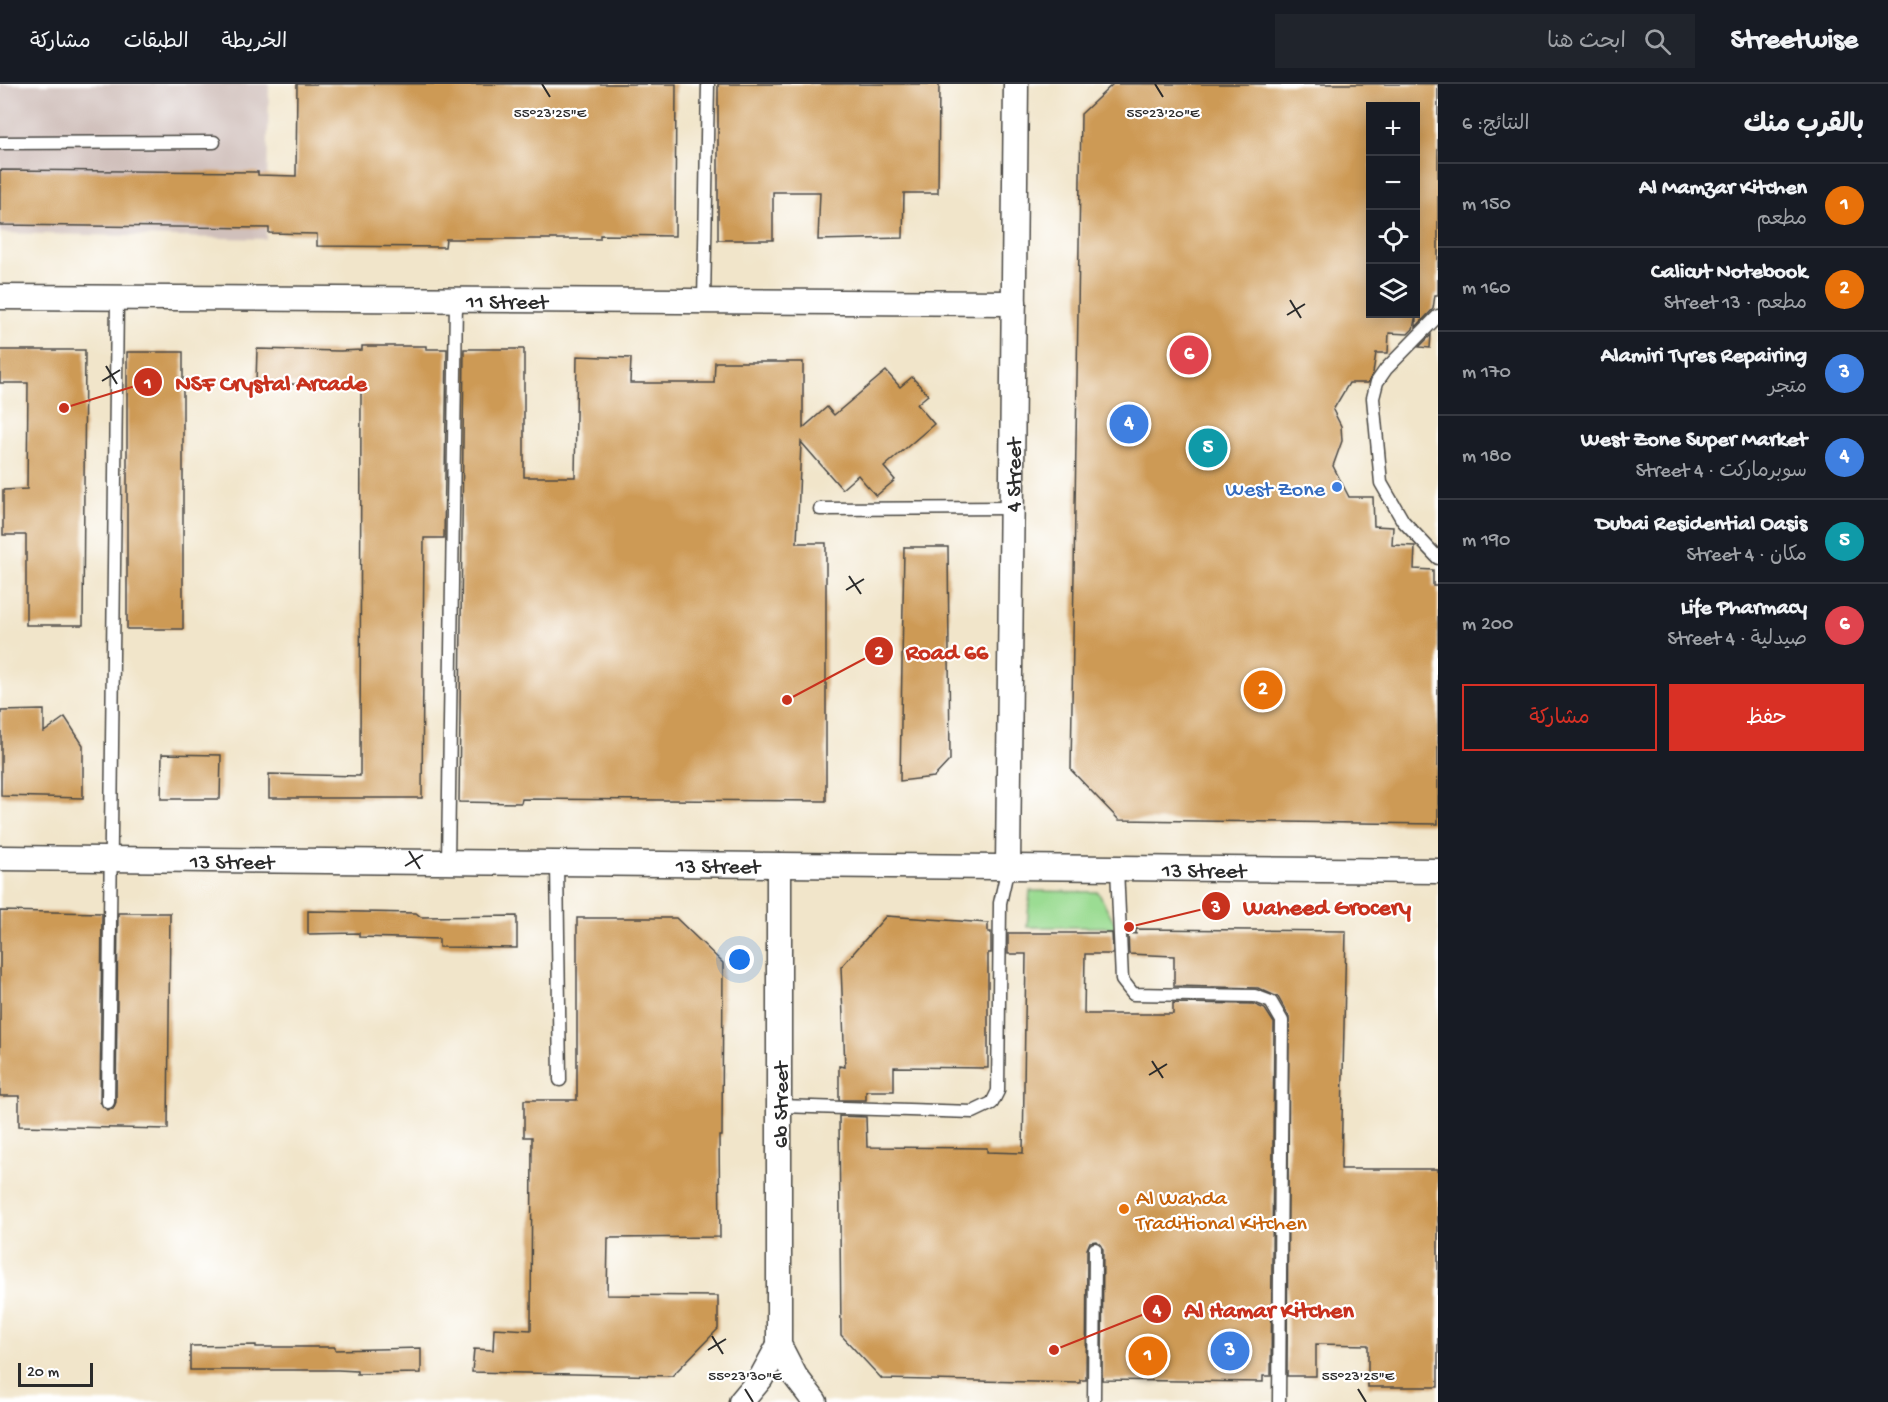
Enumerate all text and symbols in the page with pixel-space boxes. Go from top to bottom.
search box [1275,14,1695,68]
icon: search [1641,25,1674,58]
text: Streetwise [1731,25,1858,58]
text: ابحث هنا [1547,30,1626,56]
text: مشاركة [30,31,91,56]
text: الطبقات [124,31,189,56]
text: الخريطة [222,31,287,56]
map controls [1366,102,1420,318]
button: + [1366,102,1420,156]
text: 55°23'25"E [514,105,587,123]
text: 55°23'20"E [1127,105,1200,123]
text: بالقرب منك [1744,111,1864,142]
text: النتائج: 6 [1462,114,1529,137]
button: − [1366,156,1420,210]
text: Al Mamzar Kitchen [1639,176,1807,202]
text: 150 m [1462,194,1511,217]
text: 1 [1840,194,1849,217]
text: مطعم [1756,209,1807,232]
button: locate [1366,210,1420,264]
text: Calicut Notebook [1651,260,1807,286]
button: layers [1366,264,1420,318]
text: 160 m [1462,278,1511,301]
text: 2 [1840,278,1849,301]
street label: 11 Street [465,291,550,317]
text: مطعم · 13 Street [1664,293,1807,316]
pin: 6 [1170,332,1208,378]
text: Alamiri Tyres Repairing [1601,344,1807,370]
callout: NSF Crystal Arcade [133,361,378,403]
text: 170 m [1462,362,1511,385]
text: 3 [1839,362,1850,385]
text: NSF Crystal Arcade [175,371,368,400]
text: 1 [143,374,152,395]
text: متجر [1768,377,1807,400]
pin: 4 [1110,402,1148,446]
pin: 5 [1188,426,1228,470]
text: West Zone Super Market [1581,428,1807,454]
street label: 4 Street [1003,436,1029,512]
text: 180 m [1462,446,1511,469]
text: 4 [1840,446,1849,469]
text: سوبرماركت · 4 Street [1636,461,1807,484]
place label: West Zone [1225,478,1326,504]
marker: West Zone [1330,480,1344,494]
text: Dubai Residential Oasis [1596,512,1807,538]
text: 190 m [1462,530,1510,553]
text: 5 [1839,530,1850,553]
text: مكان · 4 Street [1687,545,1807,568]
text: Life Pharmacy [1681,596,1807,622]
text: 200 m [1462,614,1513,637]
text: 6 [1839,614,1850,637]
text: صيدلية · 4 Street [1667,629,1807,652]
callout: Road 66 [864,630,1000,672]
text: Road 66 [905,640,989,669]
text: 2 [875,643,884,664]
pin: 2 [1244,668,1282,712]
button: مشاركة [1462,684,1657,751]
button: حفظ [1669,684,1864,751]
street label: 13 Street [189,851,276,877]
street label: 13 Street [675,855,762,882]
street label: 13 Street [1161,859,1248,886]
callout: Waheed Grocery [1201,885,1423,927]
text: Waheed Grocery [1242,895,1411,924]
text: 3 [1210,898,1221,919]
your location [725,945,754,974]
street label: 6b Street [770,1060,796,1148]
place label: Al Wahda Traditional Kitchen [1134,1187,1308,1238]
marker: Al Wahda Traditional Kitchen [1117,1202,1131,1216]
callout: Al Hamar Kitchen [1142,1288,1366,1330]
text: Al Hamar Kitchen [1183,1298,1354,1327]
text: 4 [1152,1301,1162,1322]
pin: 3 [1210,1328,1250,1374]
pin: 1 [1128,1334,1168,1378]
scale bar [18,1360,93,1388]
text: 20 m [27,1364,59,1383]
text: 55°23'30"E [708,1368,782,1386]
text: 55°23'25"E [1322,1368,1395,1386]

